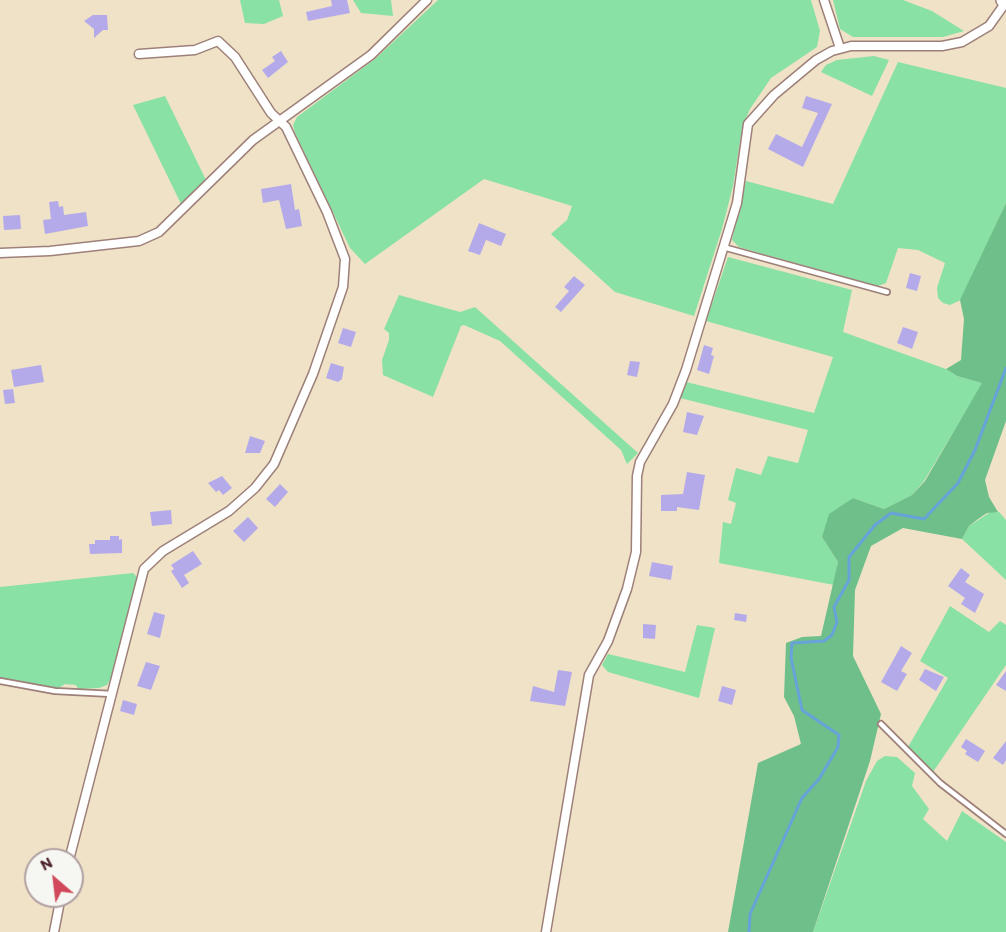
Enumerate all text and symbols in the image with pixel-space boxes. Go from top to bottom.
north arrow [24,848,84,908]
text: N [37,853,55,874]

